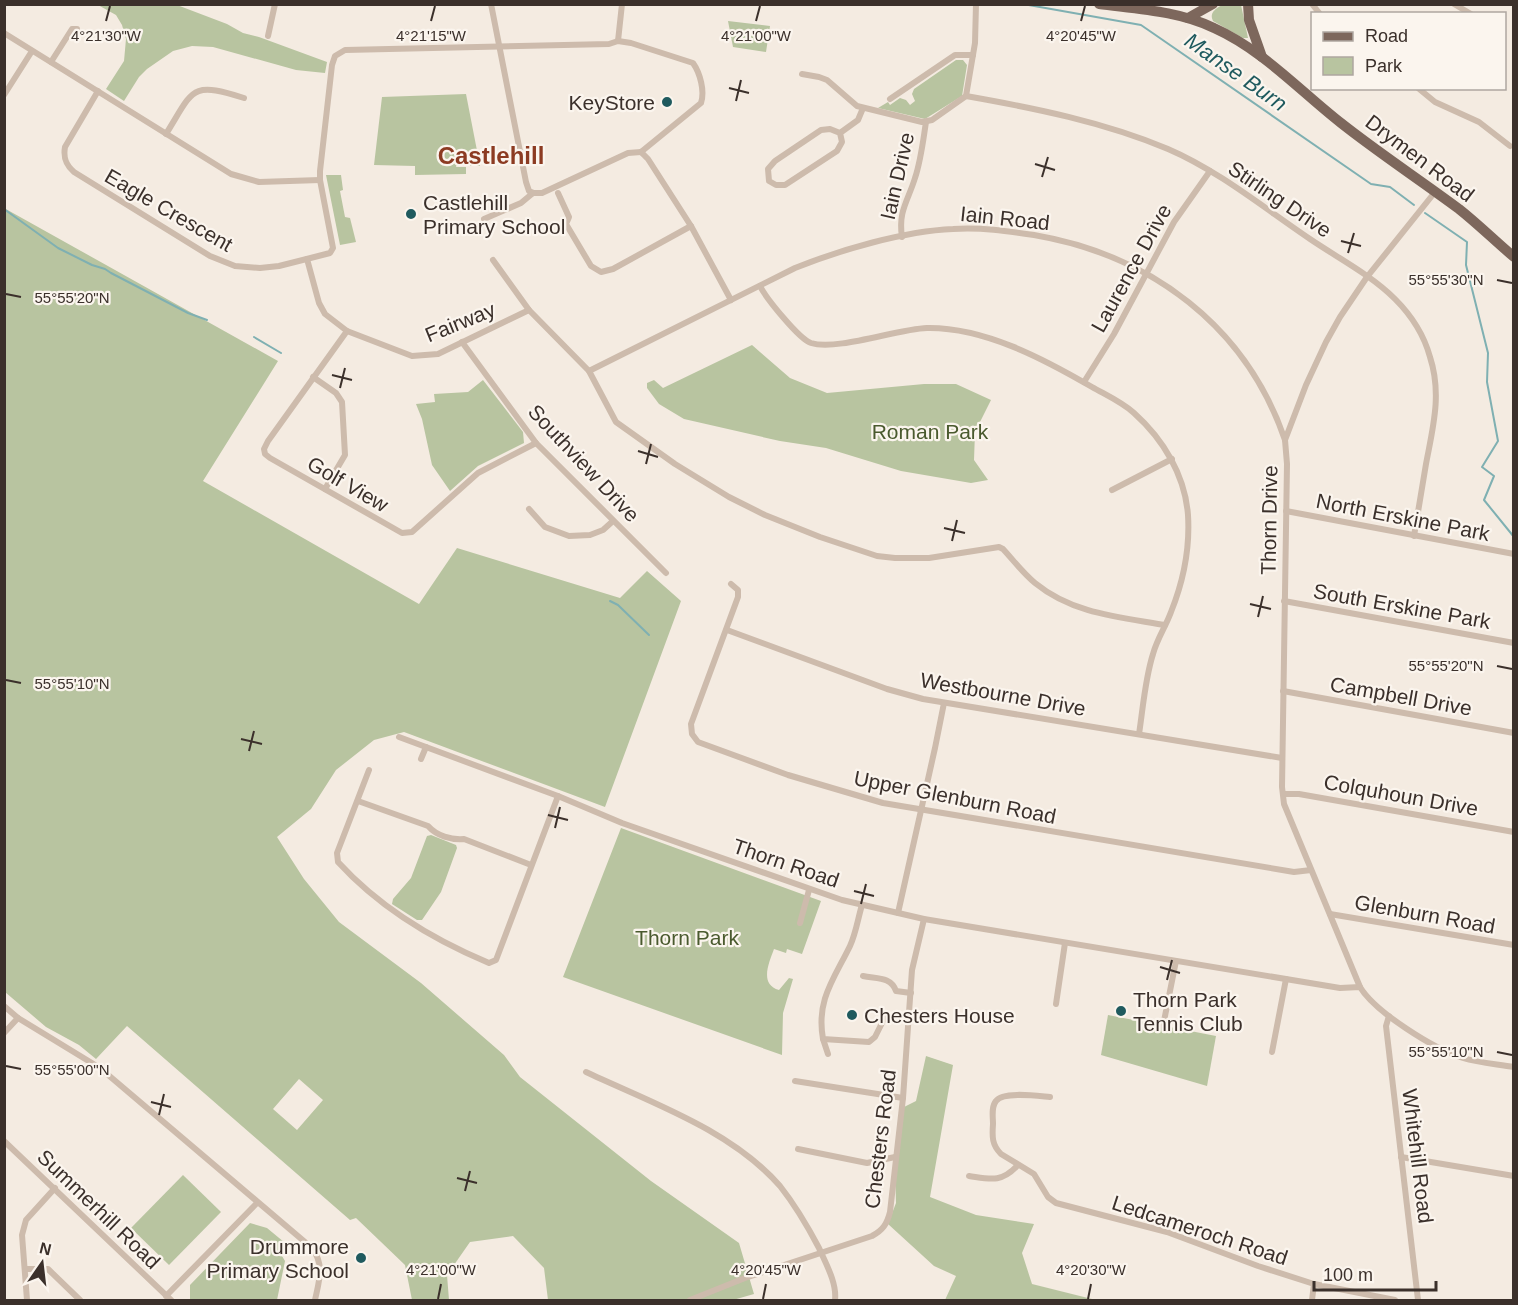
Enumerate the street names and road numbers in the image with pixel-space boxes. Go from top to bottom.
street label: Drymen Road [1361,110,1479,206]
street label: Iain Drive [876,130,918,222]
street label: Stirling Drive [1224,156,1336,242]
street label: Eagle Crescent [101,164,237,256]
street label: Laurence Drive [1086,200,1176,336]
street label: Iain Road [959,202,1051,234]
street label: Fairway [422,297,499,346]
street label: Southview Drive [524,400,644,526]
street label: Golf View [303,452,393,517]
street label: Thorn Drive [1257,465,1281,575]
street label: North Erskine Park [1314,489,1492,545]
street label: South Erskine Park [1311,579,1493,633]
street label: Westbourne Drive [918,668,1088,720]
street label: Campbell Drive [1328,672,1474,720]
street label: Upper Glenburn Road [852,766,1058,828]
street label: Colquhoun Drive [1322,770,1480,820]
street label: Thorn Road [730,834,842,892]
street label: Glenburn Road [1353,890,1497,938]
street label: Chesters Road [860,1068,900,1210]
street label: Whitehill Road [1398,1087,1438,1225]
street label: Summerhill Road [33,1145,165,1273]
street label: Ledcameroch Road [1109,1191,1291,1269]

